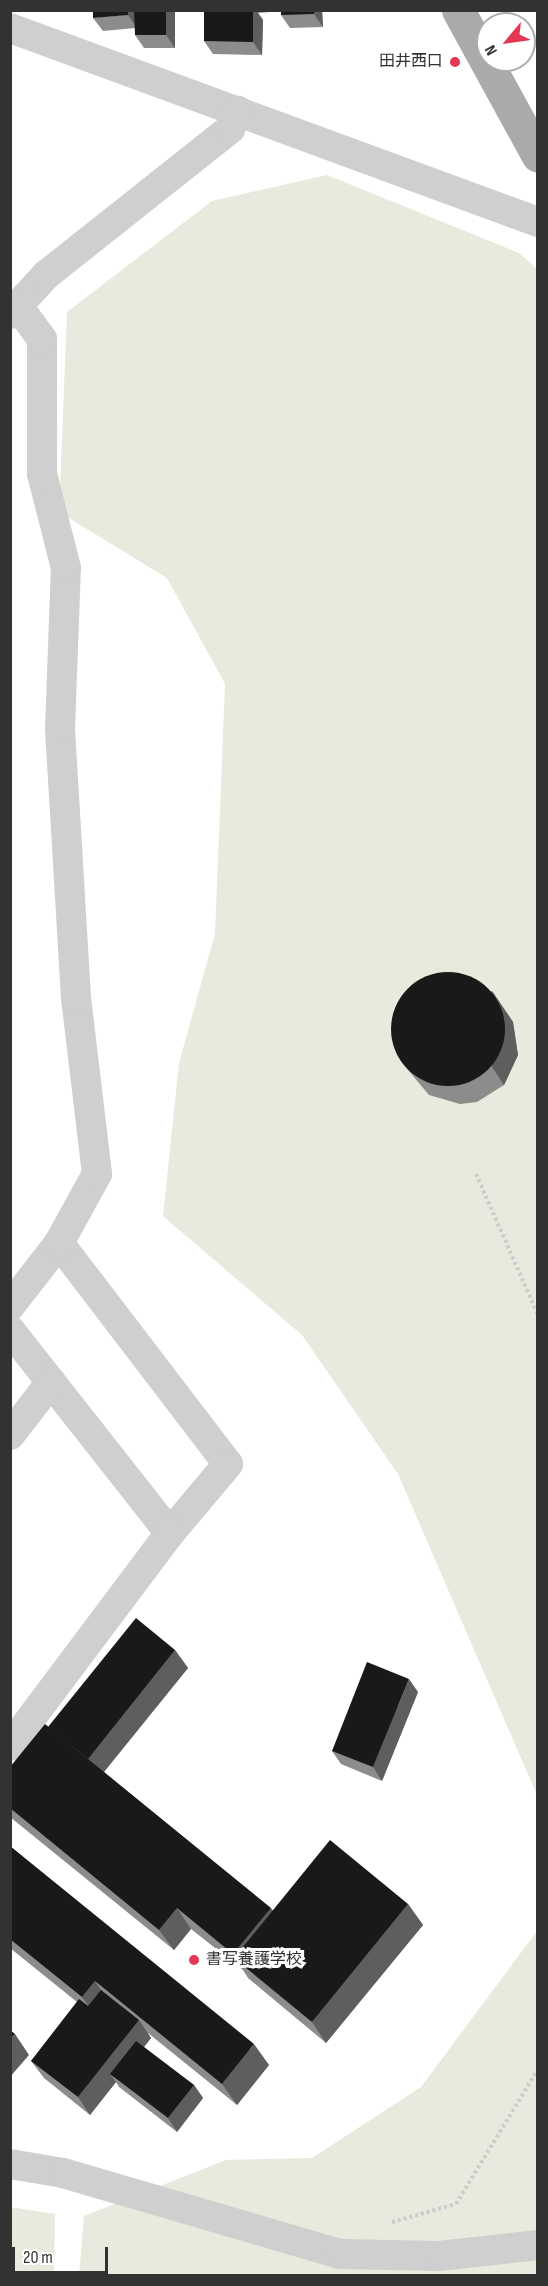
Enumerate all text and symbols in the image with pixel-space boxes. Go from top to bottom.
north arrow [476,12,536,72]
text: N [481,42,502,58]
place label: 田井西口 [379,52,443,72]
marker: 田井西口 [448,55,462,69]
place label: 書写養護学校 [206,1950,302,1970]
marker: 書写養護学校 [187,1953,201,1967]
scale bar [15,2235,111,2273]
text: 20 m [23,2247,53,2268]

